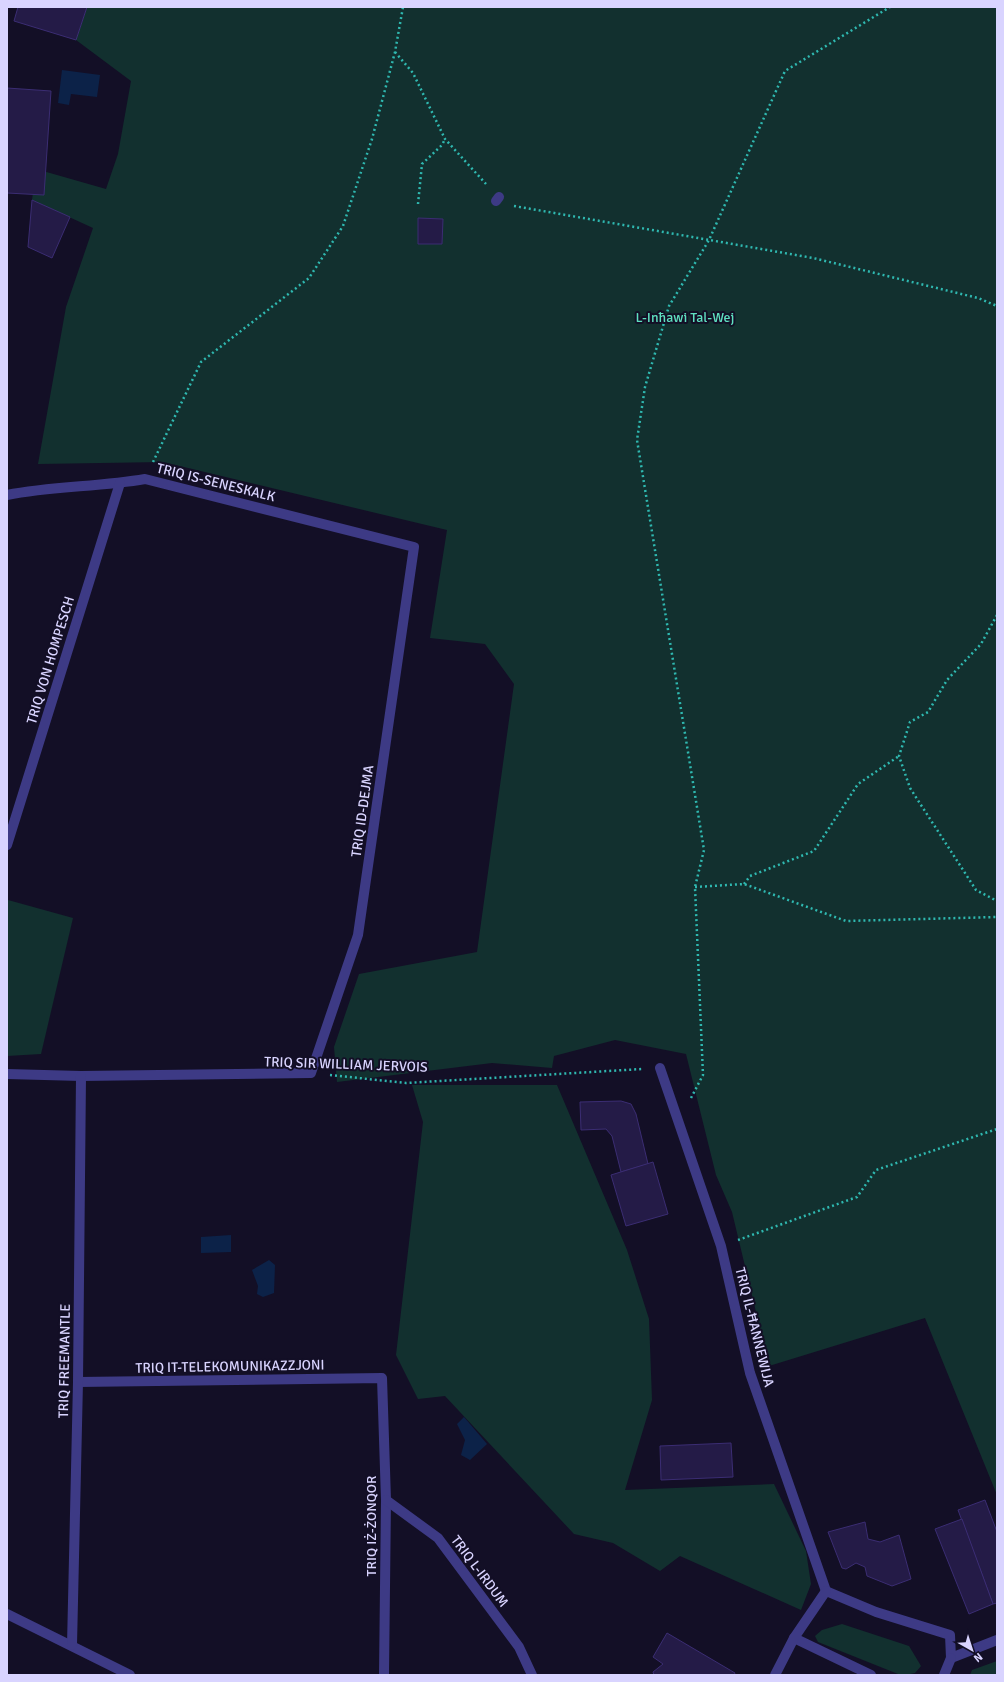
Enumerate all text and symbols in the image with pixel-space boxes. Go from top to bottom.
park label: L-Inħawi Tal-Wej [636,309,734,326]
street label: TRIQ IS-SENESKALK [155,460,278,506]
street label: TRIQ VON HOMPESCH [23,594,78,726]
street label: TRIQ ID-DEJMA [348,764,377,858]
street label: TRIQ SIR WILLIAM JERVOIS [264,1053,428,1076]
street label: TRIQ IL-ĦANNEWIJA [731,1266,778,1389]
street label: TRIQ FREEMANTLE [55,1304,74,1418]
street label: TRIQ IT-TELEKOMUNIKAZZJONI [135,1356,325,1377]
street label: TRIQ IŻ-ŻONQOR [363,1476,380,1576]
street label: TRIQ L-IRDUM [447,1532,512,1610]
north arrow [952,1630,992,1670]
text: N [971,1650,985,1665]

